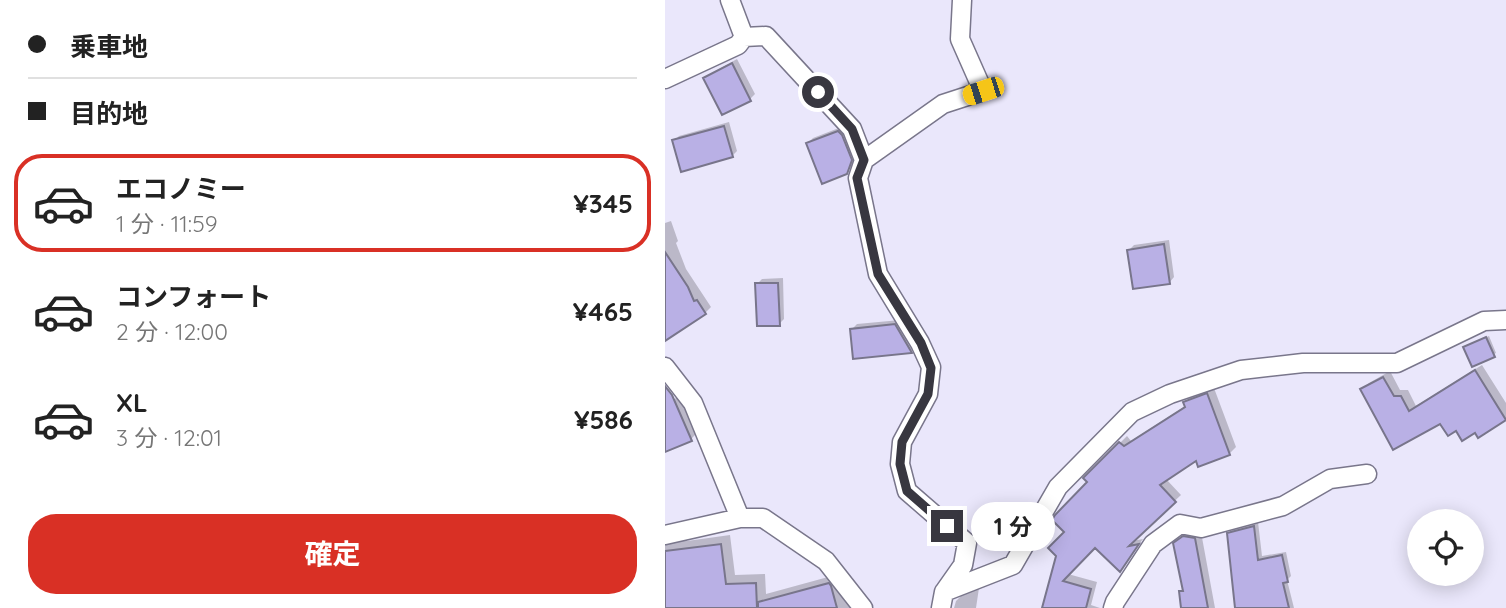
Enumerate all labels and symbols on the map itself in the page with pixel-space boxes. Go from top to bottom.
car [960,75,1007,107]
route start [802,76,834,108]
callout: 1 分 [971,502,1055,550]
route end [931,510,963,542]

